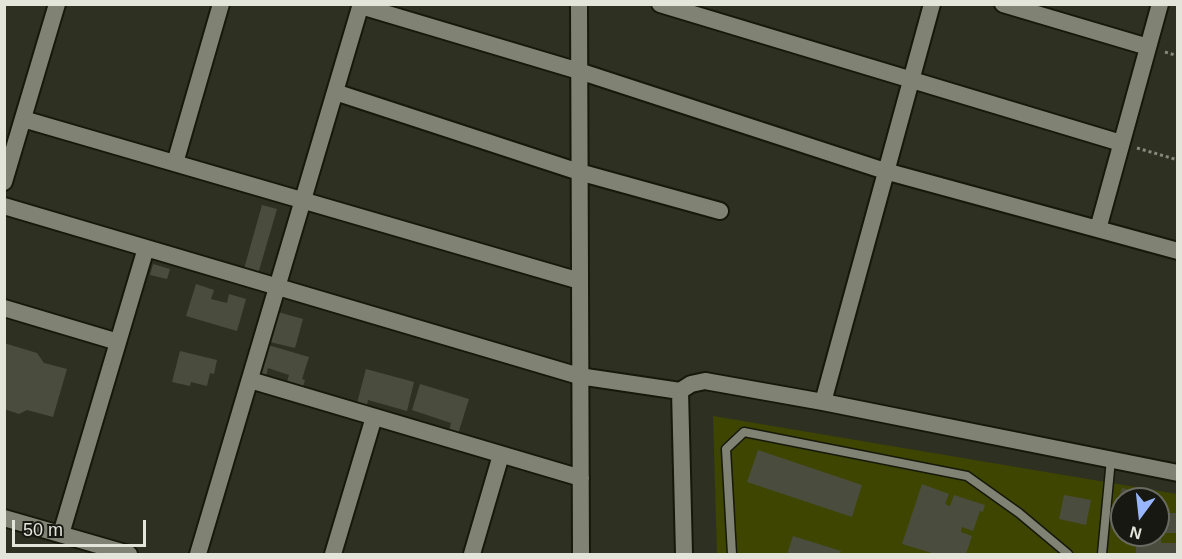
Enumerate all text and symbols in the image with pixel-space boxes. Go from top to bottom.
north arrow [1110,487,1170,547]
scale bar [15,508,148,546]
text: 50 m [23,520,63,540]
text: N [1128,523,1144,543]

